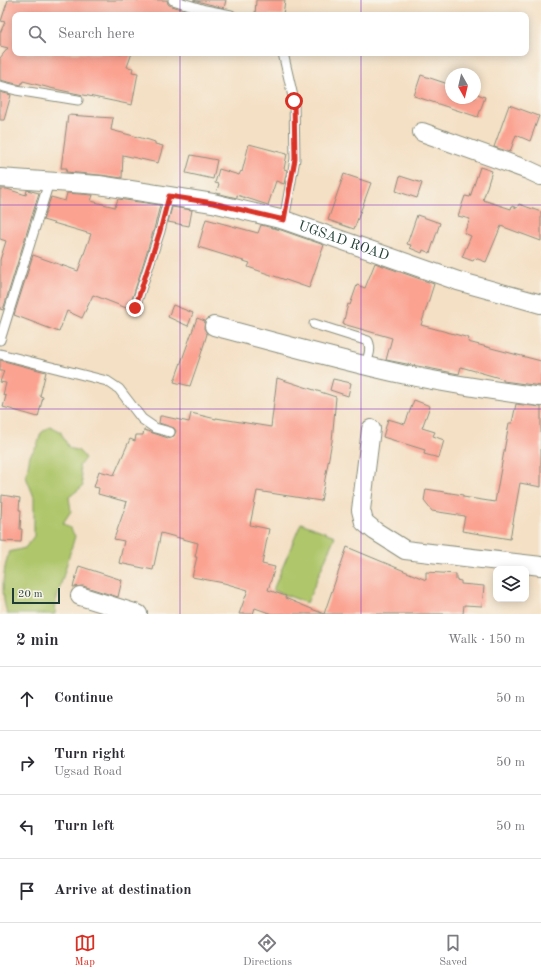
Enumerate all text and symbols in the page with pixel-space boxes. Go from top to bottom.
search box [12,12,529,56]
icon: search [26,23,48,45]
text: Search here [58,27,135,42]
north arrow [445,68,481,104]
route start [285,92,303,110]
street label: UGSAD ROAD [297,219,391,263]
route end [126,299,144,317]
map controls [493,566,529,602]
button: layers [493,566,529,602]
scale bar [12,586,60,605]
text: 20 m [18,589,43,600]
text: 2 min [16,632,59,649]
text: Walk · 150 m [448,633,525,646]
icon: ahead [16,688,38,710]
text: Continue [54,691,113,706]
text: 50 m [496,692,525,705]
text: Turn right [54,747,125,762]
icon: right [16,752,38,774]
text: 50 m [496,756,525,769]
text: Ugsad Road [54,765,122,778]
icon: left [16,816,38,838]
text: Turn left [54,819,114,834]
text: 50 m [496,820,525,833]
icon: arrive [16,880,38,902]
text: Arrive at destination [54,883,192,898]
tab: Map [74,932,96,970]
tab: Directions [243,932,292,970]
tab: Saved [439,932,467,970]

